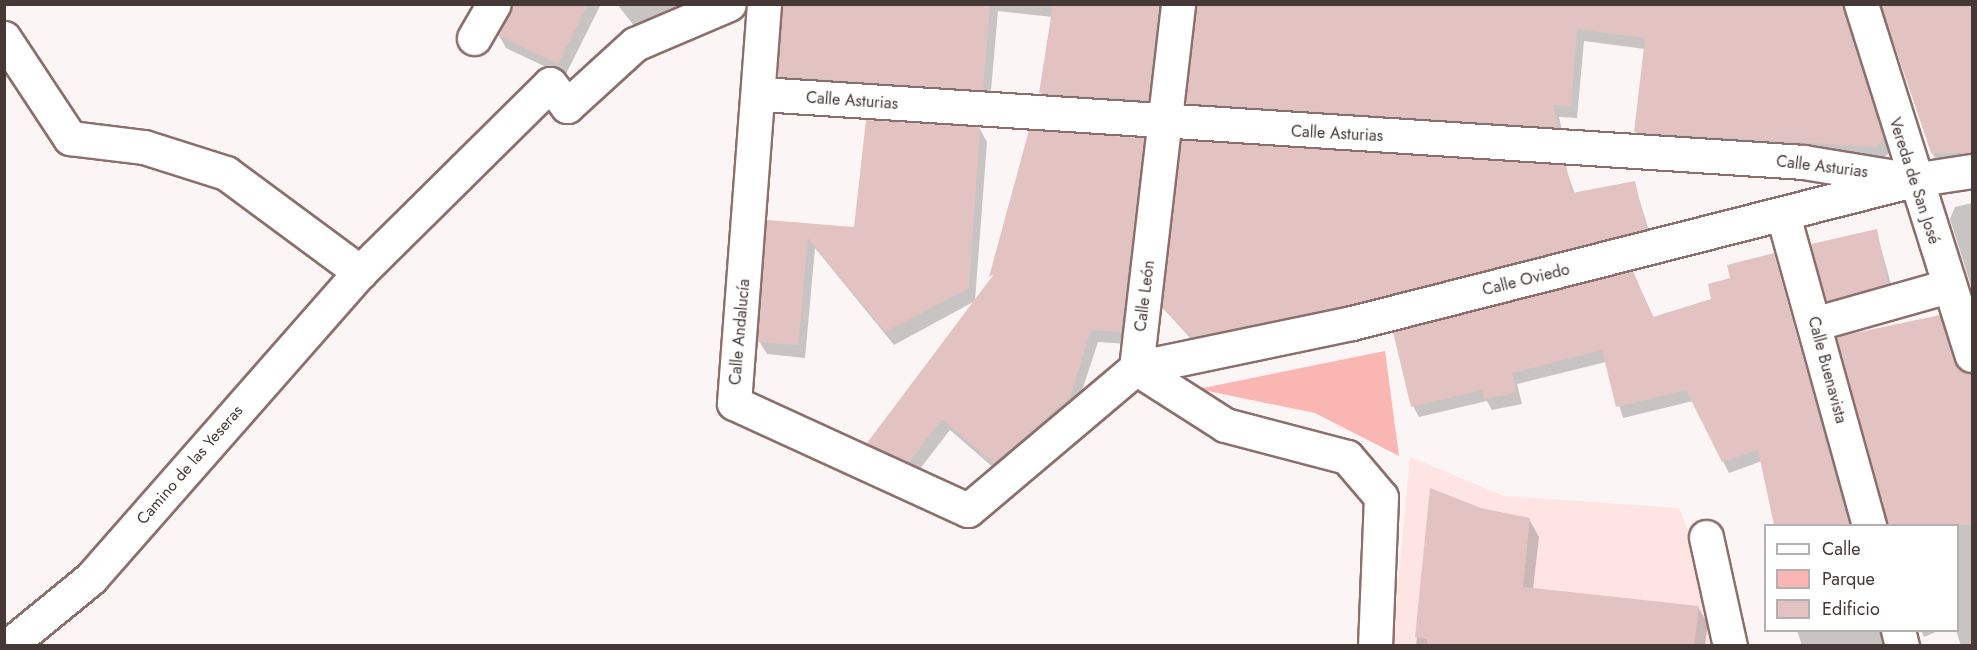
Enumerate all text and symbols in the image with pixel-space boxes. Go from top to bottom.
street label: Calle Asturias [805,88,899,114]
street label: Vereda de San José [1885,115,1943,247]
street label: Calle Asturias [1291,122,1383,146]
street label: Calle Asturias [1775,152,1869,182]
street label: Calle León [1131,259,1159,333]
street label: Calle Oviedo [1480,260,1572,300]
street label: Calle Andalucía [726,278,754,386]
street label: Calle Buenavista [1804,314,1850,426]
street label: Camino de las Yeseras [133,401,247,529]
legend [1764,524,1959,632]
text: Calle [1822,536,1861,562]
text: Parque [1822,566,1875,592]
text: Edificio [1822,596,1880,622]

